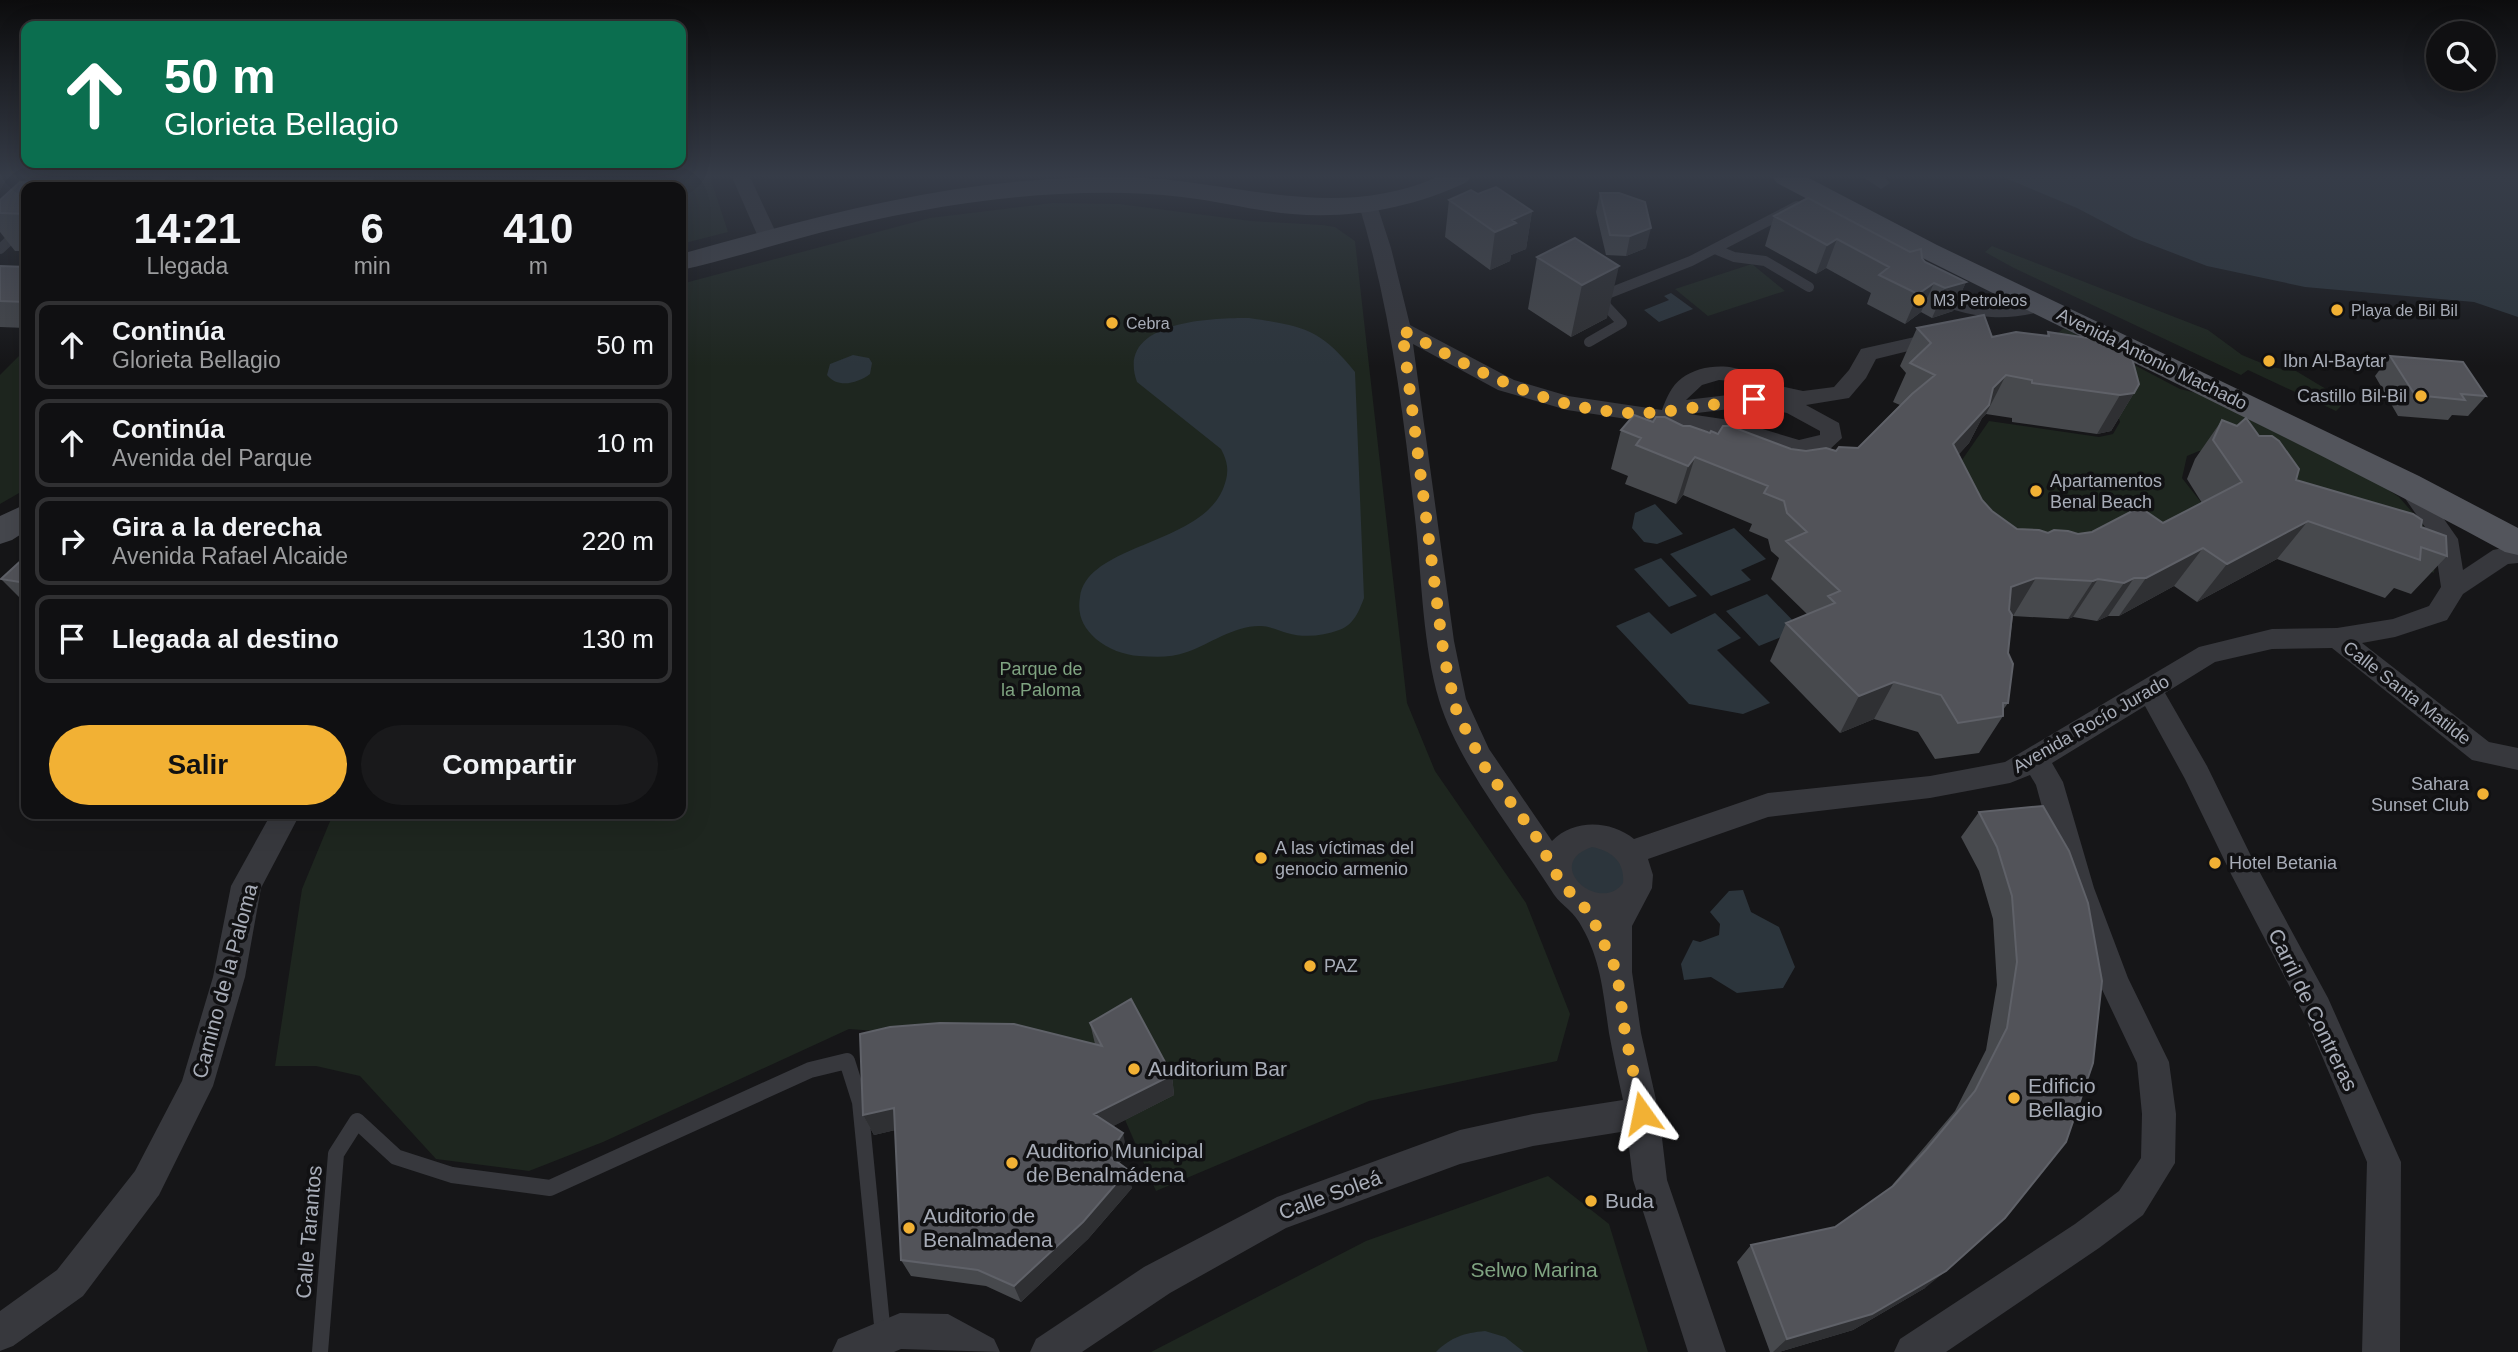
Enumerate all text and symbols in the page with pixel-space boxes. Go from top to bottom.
map controls [2426,21,2496,91]
button: search [2426,21,2496,91]
icon: ahead [49,49,140,140]
text: 50 m [164,49,276,103]
text: Glorieta Bellagio [164,106,399,142]
text: 14:21 [134,205,241,252]
text: 6 [360,205,384,252]
text: 410 [503,205,573,252]
text: Llegada [146,253,228,279]
text: min [354,253,391,279]
text: m [529,253,548,279]
marker: M3 Petroleos [1911,292,1927,308]
place label: M3 Petroleos [1933,292,2027,309]
marker: Playa de Bil Bil [2329,302,2345,318]
place label: Playa de Bil Bil [2351,302,2458,319]
street label: Avenida Antonio Machado [2054,304,2250,414]
marker: Cebra [1104,315,1120,331]
place label: Cebra [1126,315,1170,332]
text: Continúa [112,316,225,346]
icon: ahead [53,326,91,364]
text: 50 m [596,330,654,360]
text: Glorieta Bellagio [112,347,281,373]
place label: Ibn Al-Baytar [2283,351,2386,371]
marker: Ibn Al-Baytar [2261,353,2277,369]
pin [1724,369,1784,429]
icon: arrive [1735,380,1773,418]
place label: Castillo Bil-Bil [2297,386,2407,406]
marker: Castillo Bil-Bil [2413,388,2429,404]
text: Continúa [112,414,225,444]
icon: ahead [53,424,91,462]
text: 10 m [596,428,654,458]
text: Avenida del Parque [112,445,312,471]
place label: Apartamentos Benal Beach [2050,471,2162,512]
marker: Apartamentos Benal Beach [2028,483,2044,499]
text: Gira a la derecha [112,512,322,542]
icon: right [53,522,91,560]
text: 220 m [582,526,654,556]
text: Avenida Rafael Alcaide [112,543,348,569]
icon: arrive [53,620,91,658]
text: Llegada al destino [112,624,339,654]
text: 130 m [582,624,654,654]
street label: Calle Santa Matilde [2339,637,2475,749]
park label: Parque de la Paloma [999,659,1083,700]
street label: Avenida Rocío Jurado [2009,671,2173,777]
button: Salir [49,725,347,805]
button: Compartir [361,725,658,805]
place label: Sahara Sunset Club [2371,774,2470,815]
marker: Sahara Sunset Club [2475,786,2491,802]
place label: A las víctimas del genocio armenio [1275,838,1414,879]
marker: A las víctimas del genocio armenio [1253,850,1269,866]
place label: Hotel Betania [2229,853,2338,873]
marker: Hotel Betania [2207,855,2223,871]
street label: Camino de la Paloma [187,881,262,1081]
street label: Carril de Contreras [2264,925,2363,1095]
place label: PAZ [1324,956,1358,976]
marker: PAZ [1302,958,1318,974]
place label: Auditorium Bar [1148,1057,1287,1080]
marker: Auditorium Bar [1126,1061,1142,1077]
place label: Edificio Bellagio [2028,1074,2103,1121]
position arrow [1605,1076,1679,1150]
marker: Edificio Bellagio [2006,1090,2022,1106]
place label: Auditorio Municipal de Benalmádena [1026,1139,1203,1186]
marker: Auditorio Municipal de Benalmádena [1004,1155,1020,1171]
street label: Calle Tarantos [291,1164,326,1300]
street label: Calle Soleá [1275,1165,1385,1224]
place label: Buda [1605,1189,1654,1212]
marker: Buda [1583,1193,1599,1209]
place label: Auditorio de Benalmadena [923,1204,1053,1251]
marker: Auditorio de Benalmadena [901,1220,917,1236]
park label: Selwo Marina [1470,1258,1598,1281]

